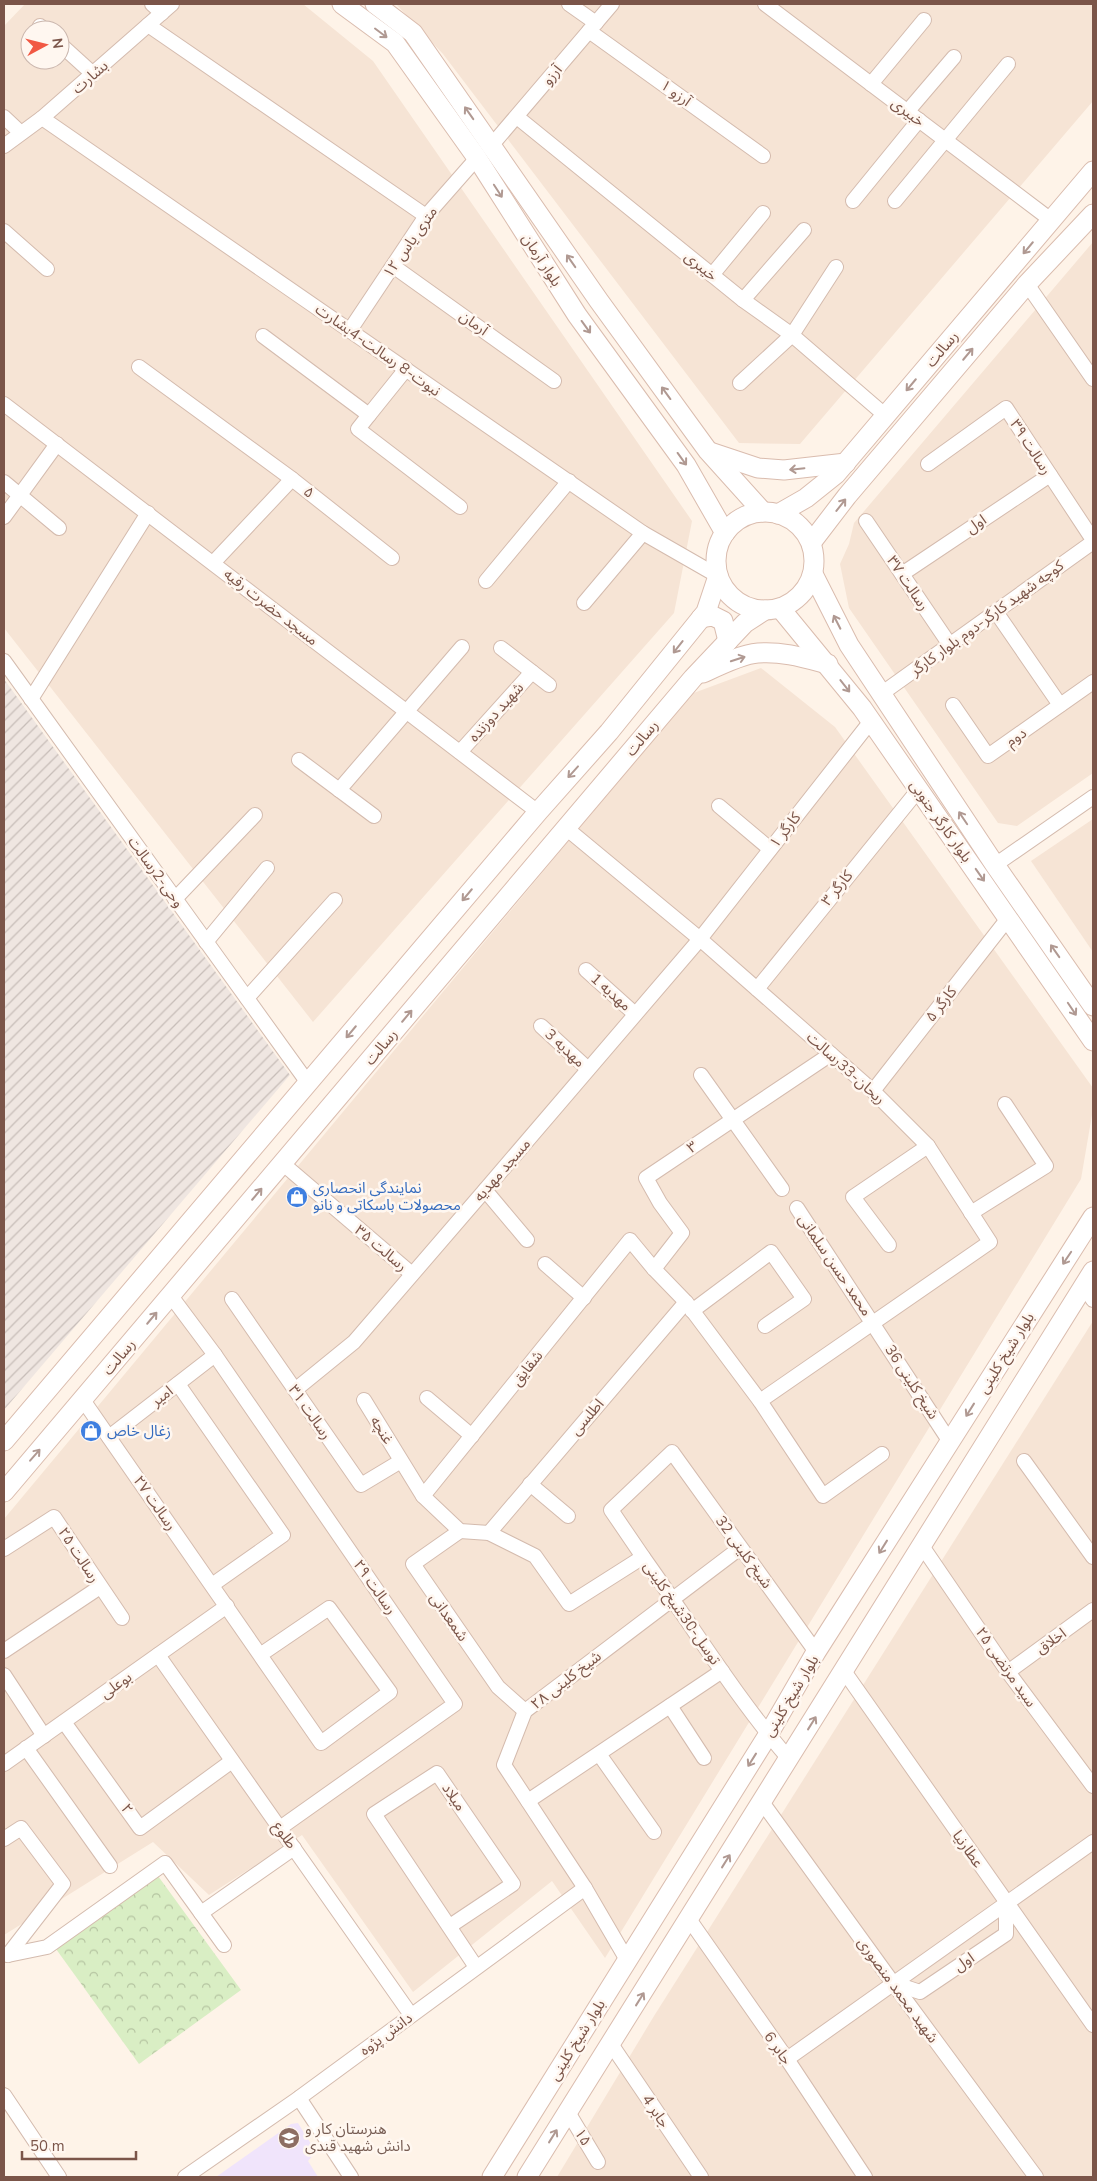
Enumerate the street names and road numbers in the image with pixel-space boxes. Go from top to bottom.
street label: بشارت [68,56,112,98]
street label: آرزو [538,60,567,90]
street label: آرزو ۱ [656,75,696,111]
street label: خبیری [887,93,929,131]
street label: ۱۲ متری یاس [378,202,442,282]
street label: بلوار آرمان [517,230,567,290]
street label: خیبری [680,247,722,285]
street label: نبوت-8 رسالت-4بشارت [311,299,445,401]
street label: آرمان [456,306,493,341]
street label: رسالت [921,327,963,371]
street label: رسالت ۳۹ [1006,415,1056,479]
street label: ۵ [299,482,319,502]
street label: اول [962,510,990,538]
street label: رسالت ۳۷ [882,551,934,615]
street label: کوچه شهید کارگر-دوم بلوار کارگر [905,555,1069,682]
street label: مسجد حضرت رقیه [220,564,322,650]
street label: شهید دوزنده [464,678,528,746]
street label: رسالت [621,716,663,760]
street label: دوم [1002,723,1031,752]
street label: بلوار کارگر جنوبی [905,776,977,866]
street label: کارگر ۱ [765,807,806,852]
street label: وحی-2رسالت [123,832,189,912]
street label: کارگر ۳ [817,866,858,910]
street label: مهدیه 1 [586,968,636,1016]
street label: کارگر ۵ [921,981,962,1026]
street label: مهدیه 3 [541,1024,589,1072]
street label: رسالت [360,1025,402,1069]
street label: ریحان-33رسالت [802,1027,890,1109]
street label: مسجد مهدیه [469,1134,535,1206]
street label: ۳ [683,1136,701,1158]
street label: محمد حسن سلمانی [794,1210,876,1320]
street label: رسالت ۳۵ [351,1220,411,1276]
street label: بلوار شیخ کلینی [973,1309,1041,1398]
street label: رسالت [98,1335,140,1379]
street label: شیخ کلینی 36 [879,1341,944,1424]
street label: شقایق [507,1346,548,1390]
street label: امیر [146,1381,177,1412]
street label: رسالت ۳۱ [284,1381,336,1443]
street label: اطلسی [566,1395,608,1439]
street label: غنچه [366,1412,399,1448]
street label: رسالت ۲۷ [129,1472,181,1534]
street label: شیخ کلینی 32 [709,1512,777,1594]
street label: رسالت ۲۵ [54,1523,104,1587]
street label: رسالت ۲۹ [349,1556,401,1618]
street label: توسل-30شیخ کلینی [637,1557,725,1670]
street label: شمعدانی [425,1589,473,1645]
street label: ۲۵ سید مرتضی [971,1623,1041,1711]
street label: اخلاق [1032,1623,1070,1659]
street label: شیخ کلینی ۲۸ [527,1646,607,1715]
street label: بلوار شیخ کلینی [759,1651,825,1742]
street label: بوعلی [96,1667,136,1703]
street label: میلاد [437,1779,471,1815]
street label: ۲ [116,1800,138,1818]
street label: طلوع [267,1817,302,1854]
street label: عطارنیا [948,1826,988,1872]
street label: شهید محمد منصوری [853,1933,943,2047]
street label: اول [950,1948,978,1976]
street label: بلوار شیخ کلینی [544,1996,612,2085]
street label: دانش پژوه [356,2008,417,2060]
street label: جابر 6 [759,2028,797,2069]
street label: جابر 4 [638,2090,674,2132]
street label: ۱۵ [570,2124,596,2150]

